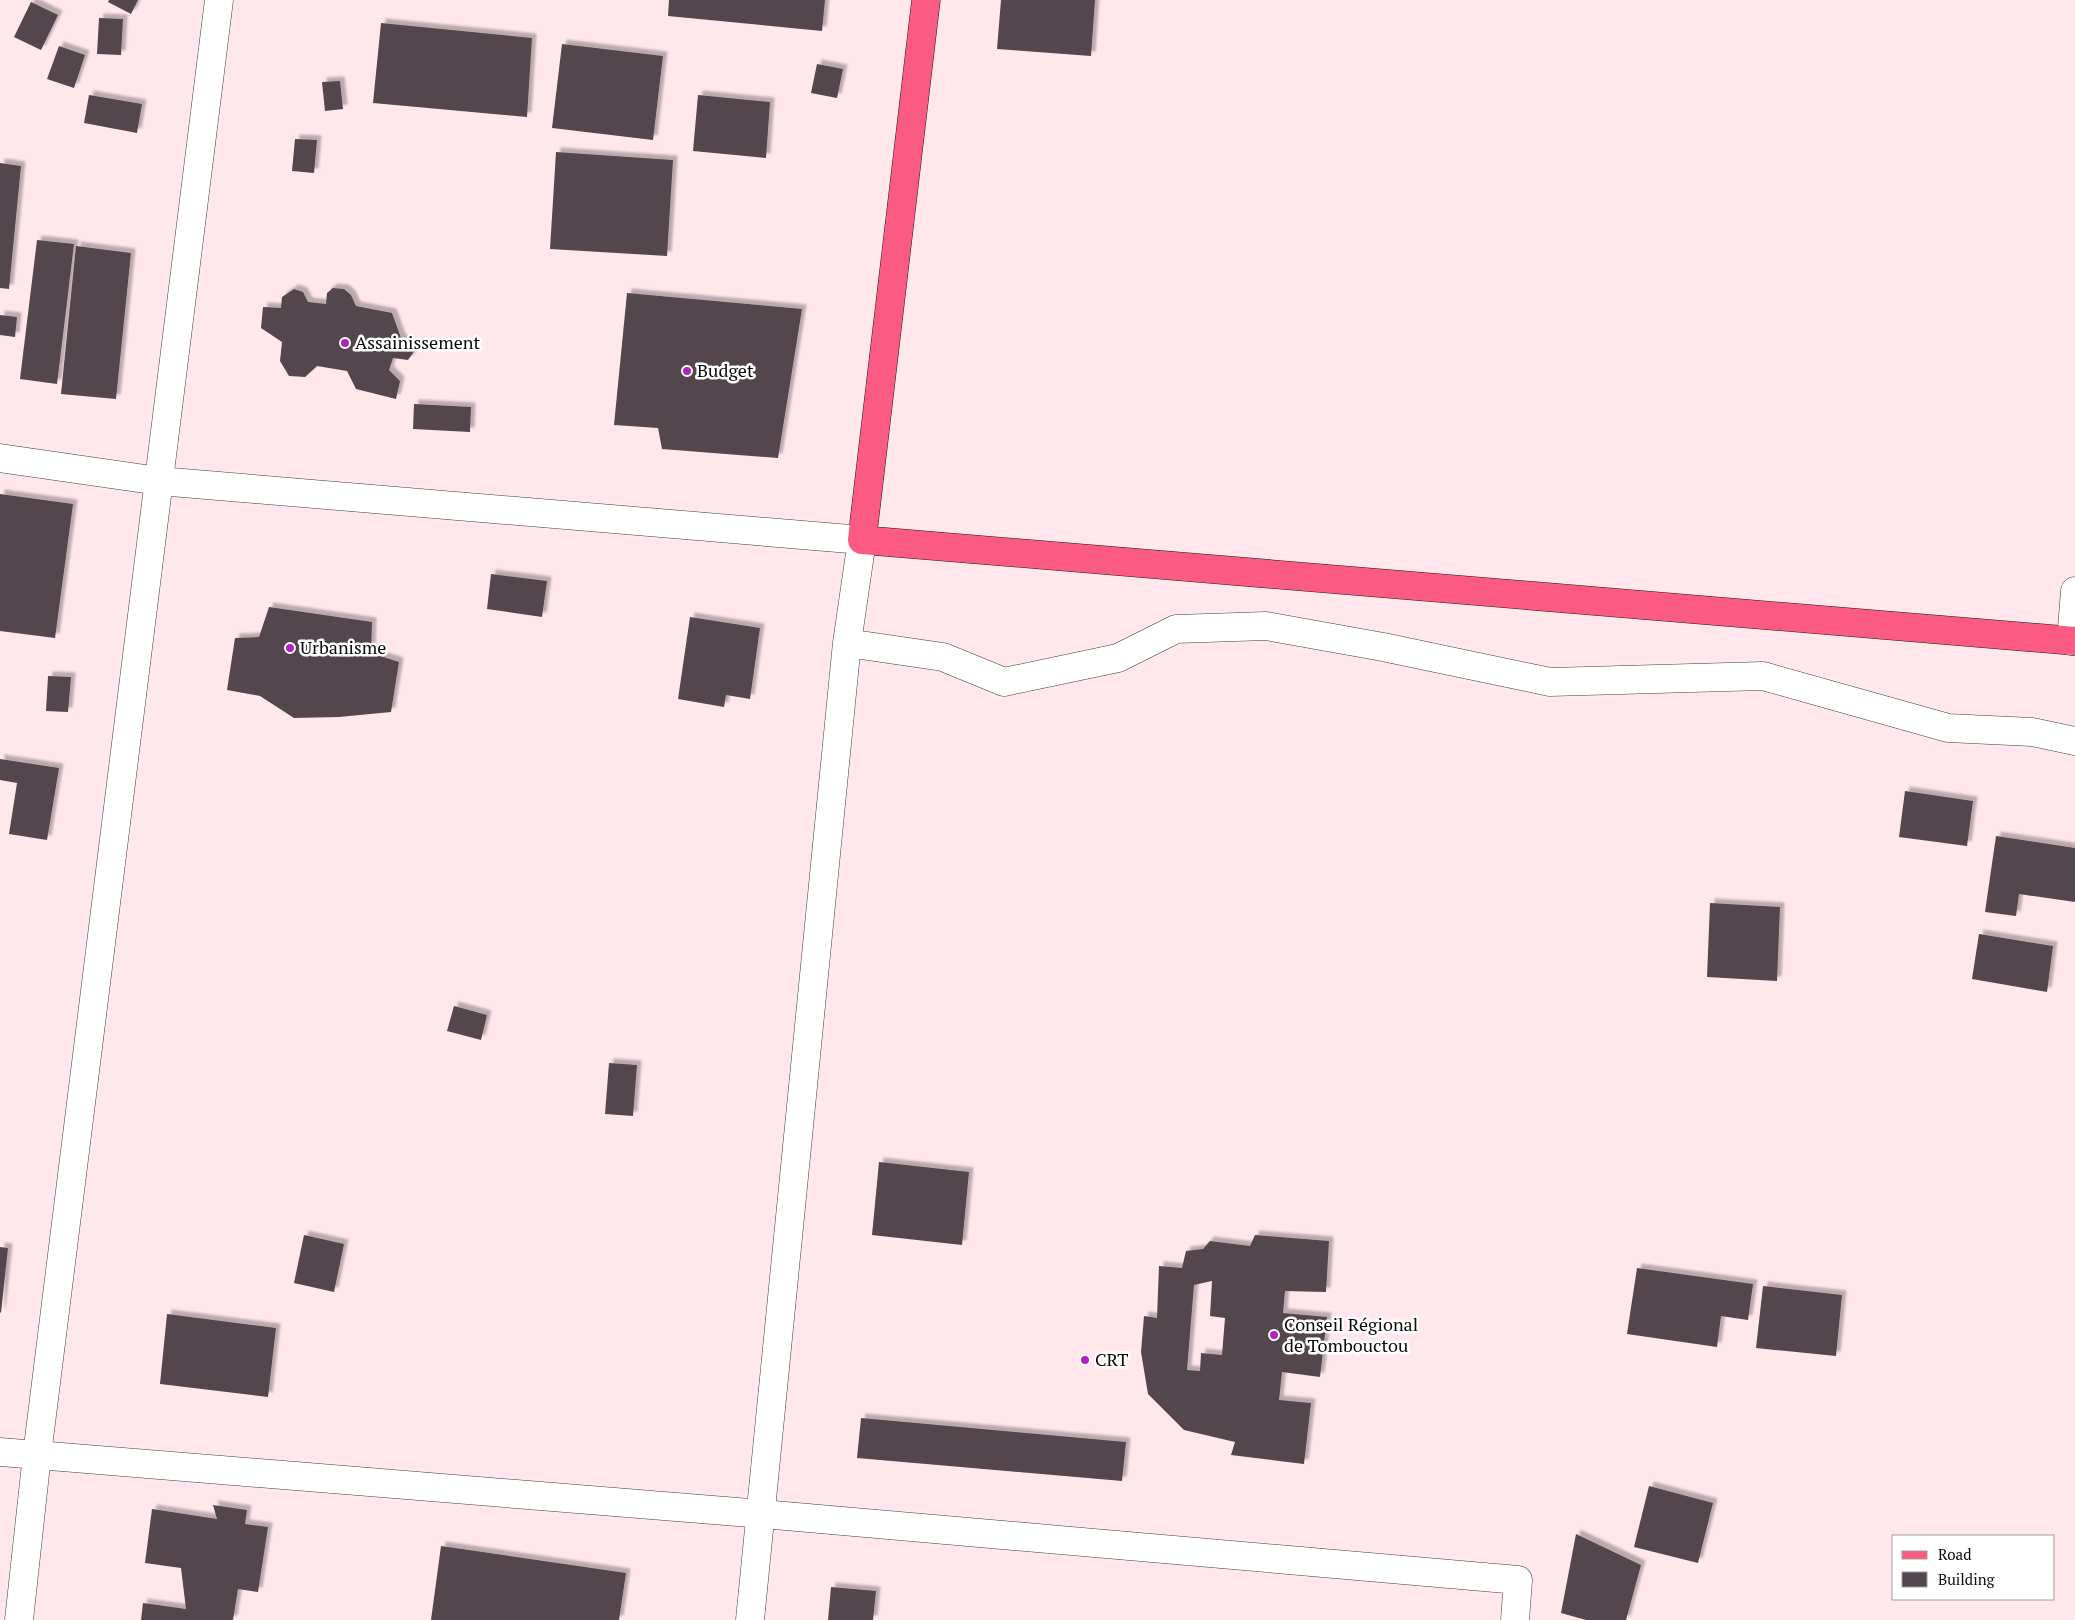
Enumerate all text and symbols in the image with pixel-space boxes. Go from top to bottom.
place label: Assainissement [355,330,480,354]
marker: Assainissement [339,337,351,349]
place label: Budget [697,358,754,382]
marker: Budget [681,365,693,377]
place label: Urbanisme [300,635,386,659]
marker: Urbanisme [284,642,296,654]
place label: Conseil Régional de Tombouctou [1284,1312,1418,1357]
marker: Conseil Régional de Tombouctou [1268,1329,1280,1341]
place label: CRT [1095,1347,1128,1371]
marker: CRT [1079,1354,1091,1366]
legend [1892,1535,2055,1600]
text: Road [1938,1544,1971,1564]
text: Building [1938,1569,1996,1589]

